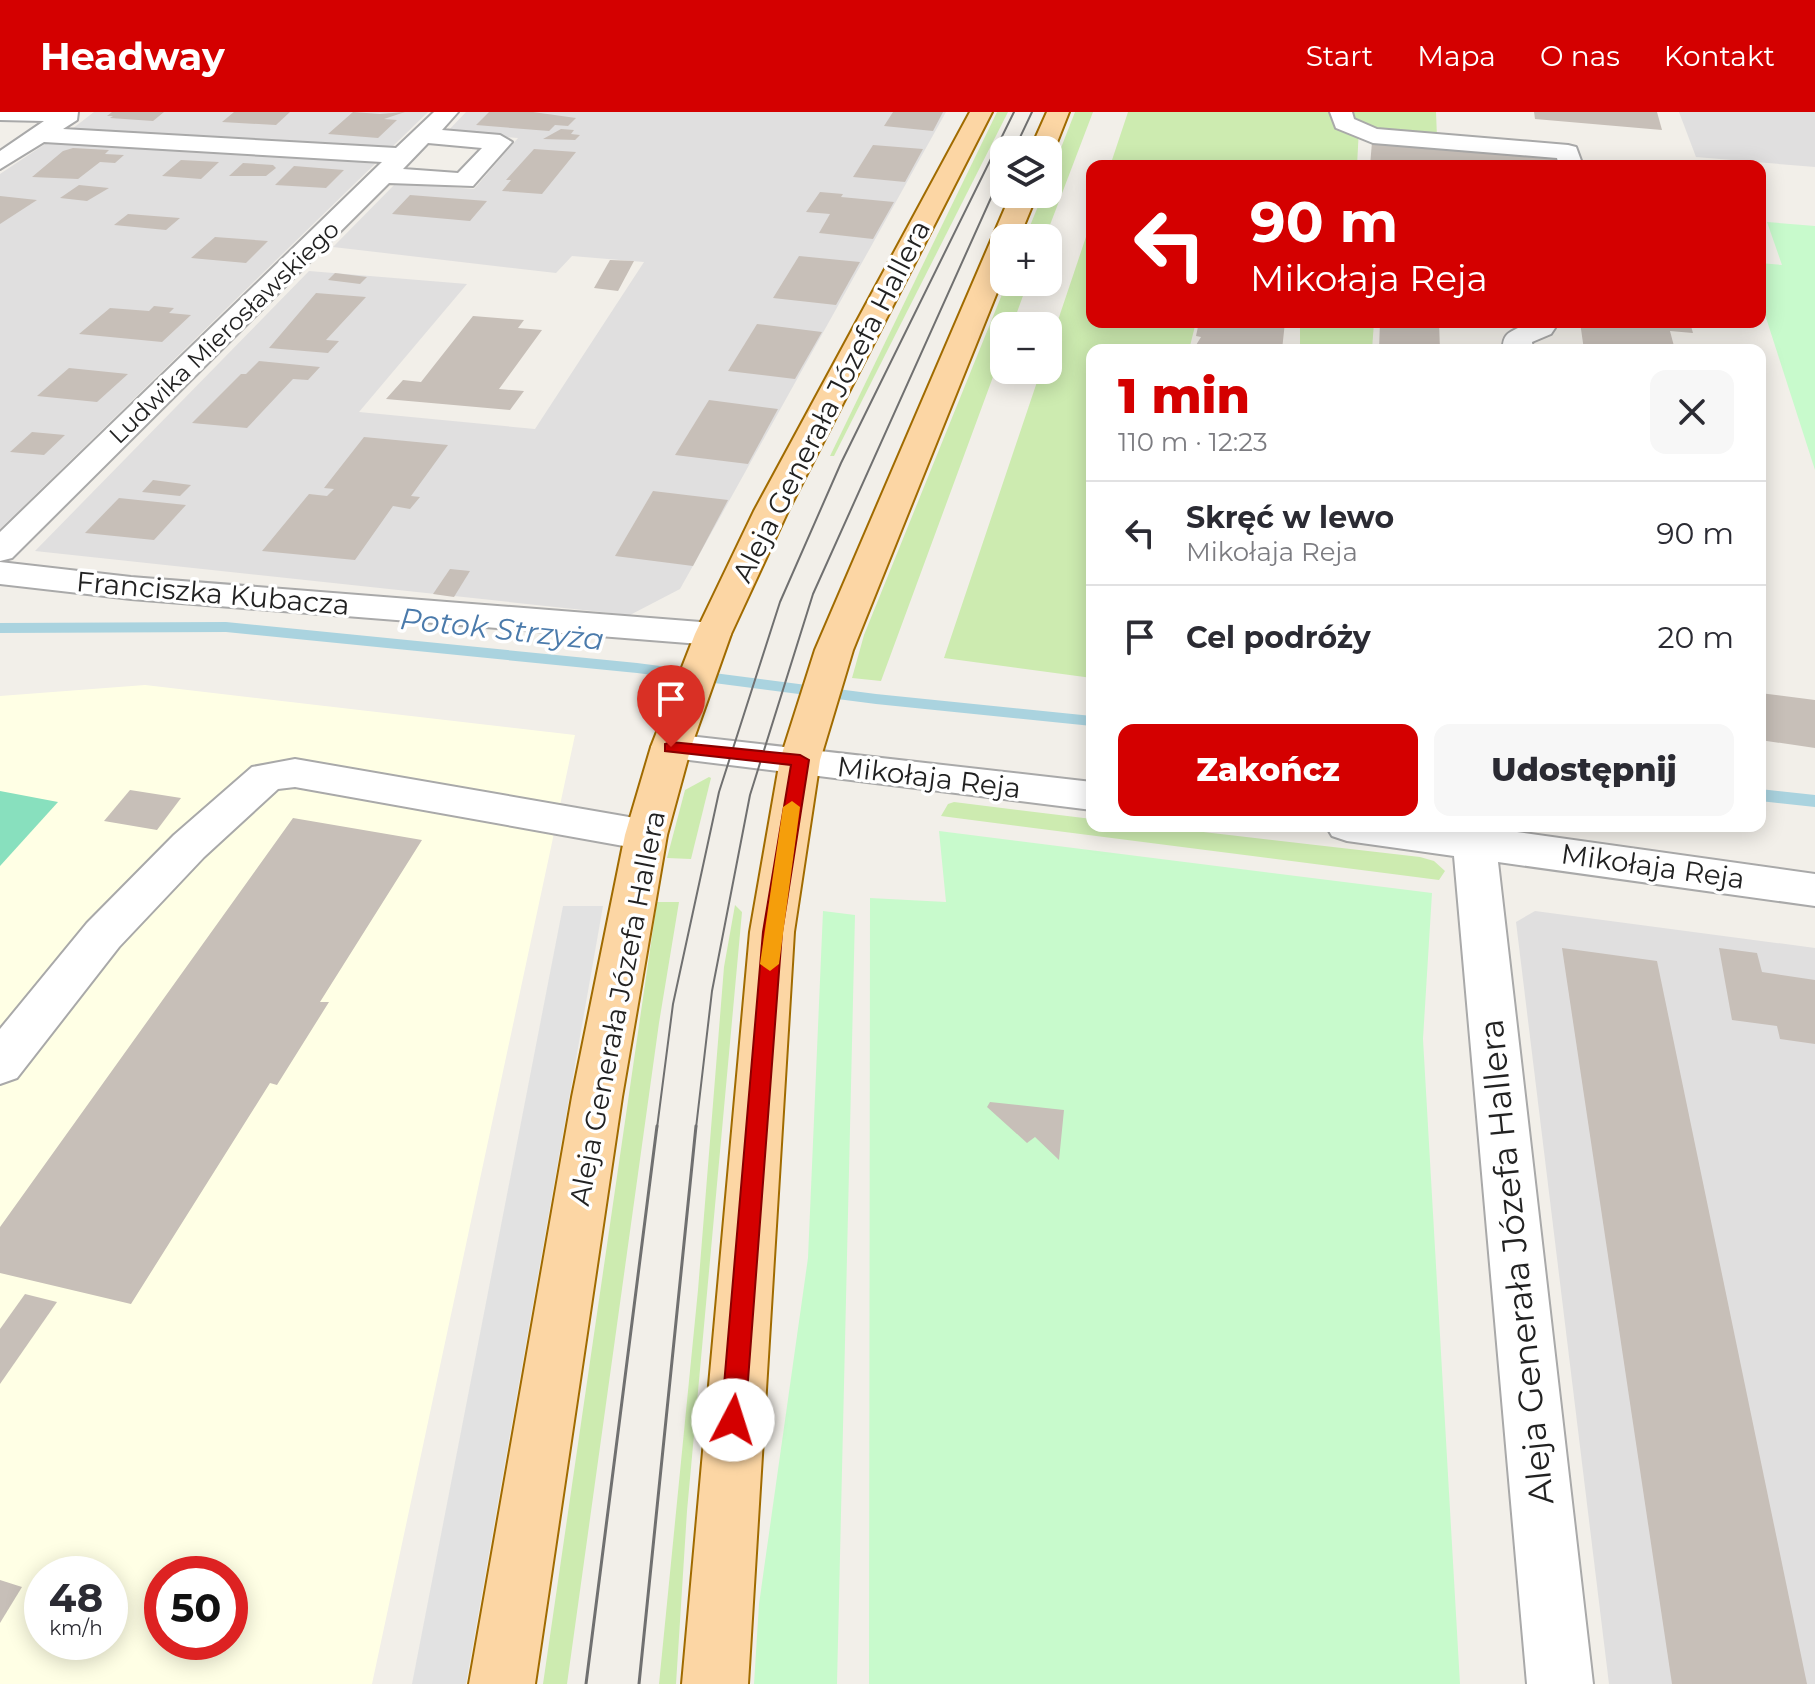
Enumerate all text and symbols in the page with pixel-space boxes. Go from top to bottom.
text: Headway [40,33,225,80]
text: Start [1306,39,1373,73]
text: Mapa [1417,39,1496,73]
text: O nas [1540,39,1620,73]
text: Kontakt [1664,39,1775,73]
map controls [990,136,1062,384]
button: layers [990,136,1062,208]
text: 90 m [1250,188,1398,256]
icon: left [1118,192,1222,296]
street label: Ludwika Mierosławskiego [103,214,345,450]
street label: Aleja Generała Józefa Hallera [725,214,937,588]
button: + [990,224,1062,296]
text: Mikołaja Reja [1250,256,1488,300]
button: − [990,312,1062,384]
text: 1 min [1118,367,1250,425]
button: close [1650,370,1734,454]
text: 110 m · 12:23 [1118,426,1268,458]
text: Skręć w lewo [1186,499,1394,536]
icon: left [1118,511,1162,555]
text: 90 m [1656,515,1734,552]
text: Mikołaja Reja [1186,536,1358,568]
street label: Franciszka Kubacza [75,564,351,622]
water label: Potok Strzyża [398,600,606,658]
icon: arrive [1118,615,1162,659]
text: Cel podróży [1186,619,1371,656]
text: 20 m [1657,619,1734,656]
pin [637,665,705,747]
icon: arrive [649,677,693,721]
button: Zakończ [1118,724,1418,816]
button: Udostępnij [1434,724,1734,816]
street label: Mikołaja Reja [835,749,1023,805]
street label: Aleja Generała Józefa Hallera [562,808,672,1208]
street label: Mikołaja Reja [1559,836,1747,896]
street label: Aleja Generała Józefa Hallera [1470,1017,1562,1507]
position arrow [691,1378,775,1462]
speed limit sign: 50 [144,1556,248,1660]
text: 48 [49,1573,103,1622]
text: km/h [49,1616,103,1640]

